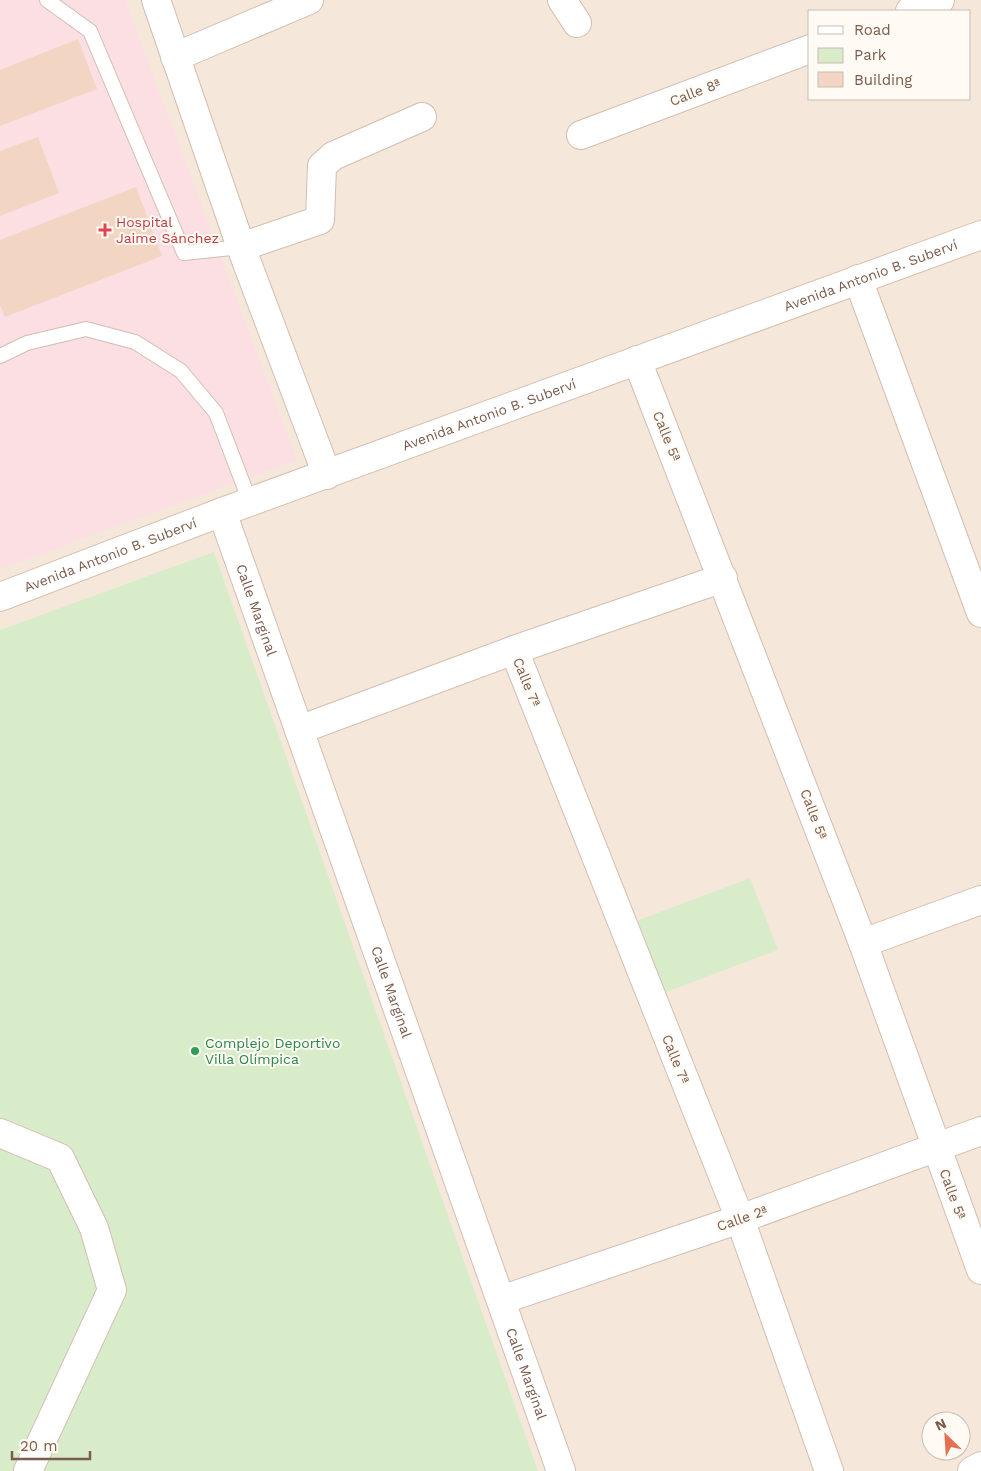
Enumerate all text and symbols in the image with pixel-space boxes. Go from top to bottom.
legend [808,10,971,100]
text: Road [854,21,891,39]
text: Park [854,46,887,64]
text: Building [854,71,912,89]
street label: Calle 8ª [667,75,723,109]
place label: Hospital Jaime Sánchez [116,214,219,246]
marker: Hospital Jaime Sánchez [98,223,112,237]
street label: Avenida Antonio B. Suberví [781,236,960,314]
street label: Avenida Antonio B. Suberví [400,375,578,454]
street label: Calle 5ª [650,409,684,464]
street label: Avenida Antonio B. Suberví [22,514,199,595]
street label: Calle Marginal [233,562,280,659]
street label: Calle 7ª [510,655,544,710]
street label: Calle 5ª [797,787,831,842]
street label: Calle Marginal [368,944,415,1041]
street label: Calle 7ª [659,1032,693,1087]
place label: Complejo Deportivo Villa Olímpica [205,1035,340,1067]
marker: Complejo Deportivo Villa Olímpica [189,1045,201,1057]
street label: Calle 5ª [937,1167,970,1222]
street label: Calle 2ª [715,1202,770,1234]
street label: Calle Marginal [503,1326,550,1422]
north arrow [921,1411,971,1461]
text: N [932,1415,949,1434]
scale bar [12,1428,90,1460]
text: 20 m [20,1437,58,1455]

